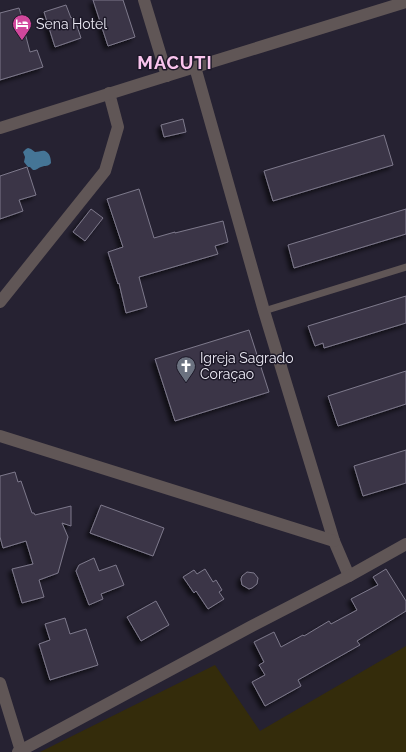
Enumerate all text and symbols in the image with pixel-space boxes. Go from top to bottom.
hotel icon: Sena Hotel [11,13,33,41]
place label: Sena Hotel [36,16,107,32]
district label: MACUTI [137,52,213,73]
place label: Igreja Sagrado Coraçao [200,350,294,382]
church icon: Igreja Sagrado Coraçao [175,355,197,383]

